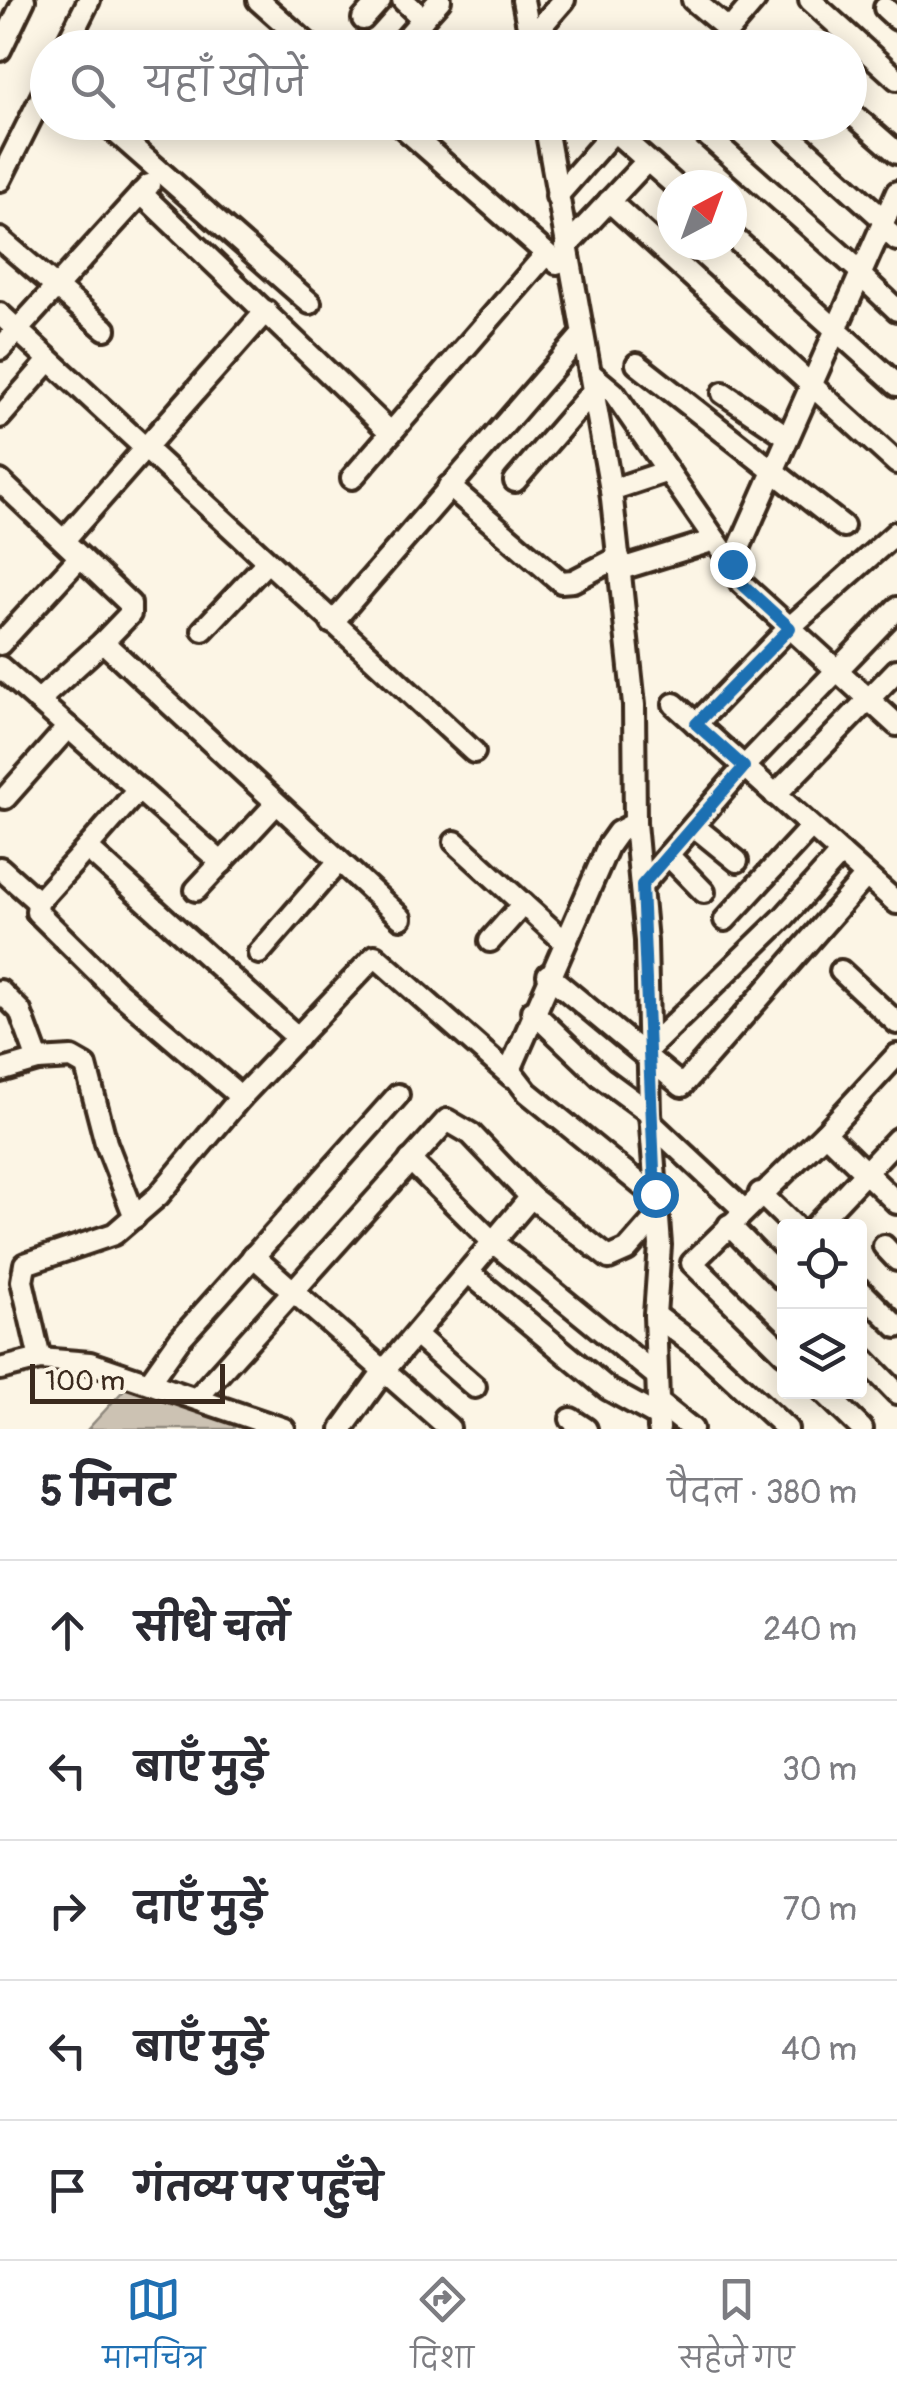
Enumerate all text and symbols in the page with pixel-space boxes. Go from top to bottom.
search box [30,30,867,140]
icon: search [65,58,120,113]
text: यहाँ खोजें [145,59,307,107]
north arrow [657,170,747,260]
route end [710,542,756,588]
route start [633,1172,679,1218]
map controls [777,1219,867,1399]
button: locate [777,1219,867,1309]
button: layers [777,1309,867,1399]
scale bar [30,1359,225,1404]
text: 100 m [45,1364,125,1399]
text: 5 मिनट [40,1466,174,1518]
text: पैदल · 380 m [668,1473,857,1513]
icon: ahead [40,1603,95,1658]
text: सीधे चलें [135,1604,289,1652]
text: 240 m [763,1610,857,1650]
icon: left [40,1743,95,1798]
text: बाएँ मुड़ें [135,1744,267,1792]
text: 30 m [782,1750,857,1790]
icon: right [40,1883,95,1938]
text: दाएँ मुड़ें [135,1884,266,1932]
text: 70 m [783,1890,857,1930]
icon: left [40,2023,95,2078]
text: बाएँ मुड़ें [135,2024,267,2072]
text: 40 m [781,2030,857,2070]
icon: arrive [40,2163,95,2218]
text: गंतव्य पर पहुँचे [135,2164,382,2212]
tab: मानचित्र [103,2272,205,2389]
tab: दिशा [411,2272,474,2389]
tab: सहेजे गए [679,2272,794,2389]

